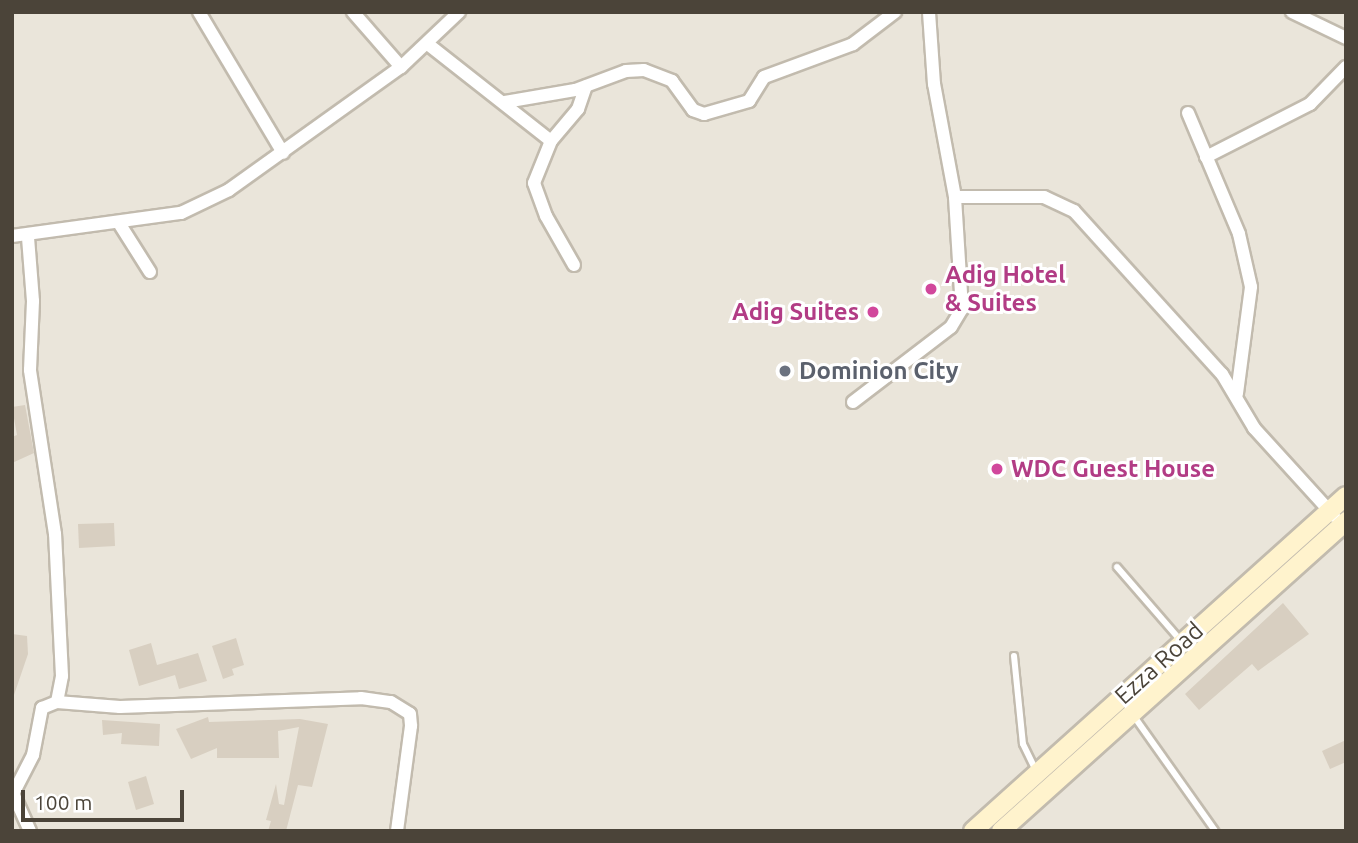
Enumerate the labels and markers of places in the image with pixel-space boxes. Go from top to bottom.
place label: Adig Hotel & Suites [945,261,1065,317]
marker: Adig Hotel & Suites [923,281,939,297]
place label: Adig Suites [732,298,859,326]
marker: Adig Suites [865,304,881,320]
place label: Dominion City [799,357,958,385]
marker: Dominion City [777,363,793,379]
place label: WDC Guest House [1011,455,1215,483]
marker: WDC Guest House [989,461,1005,477]

